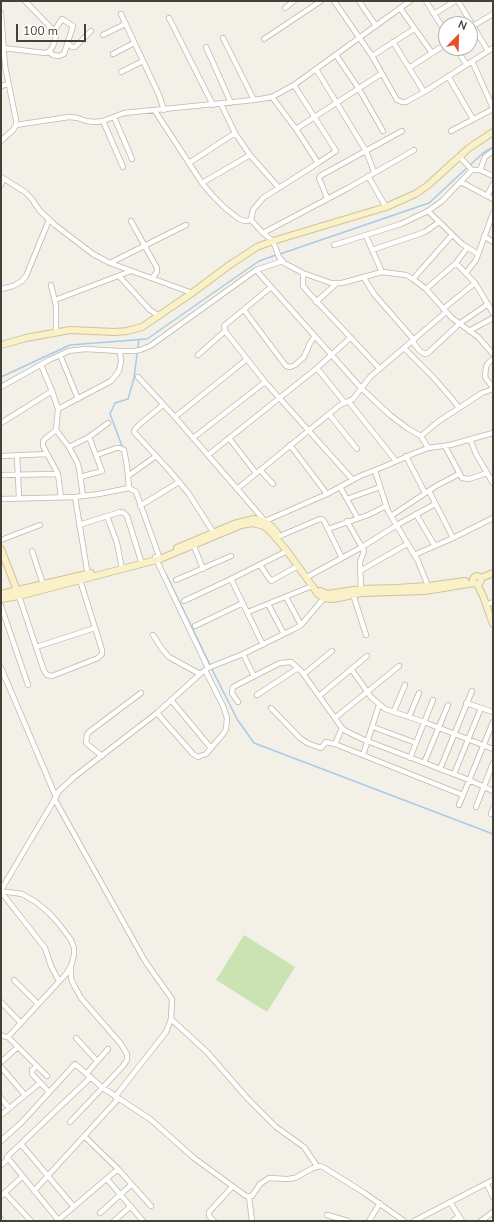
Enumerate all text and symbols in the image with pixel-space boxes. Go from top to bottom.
scale bar [18,16,88,42]
north arrow [438,16,478,56]
text: N [456,17,469,34]
text: 100 m [23,23,58,39]

